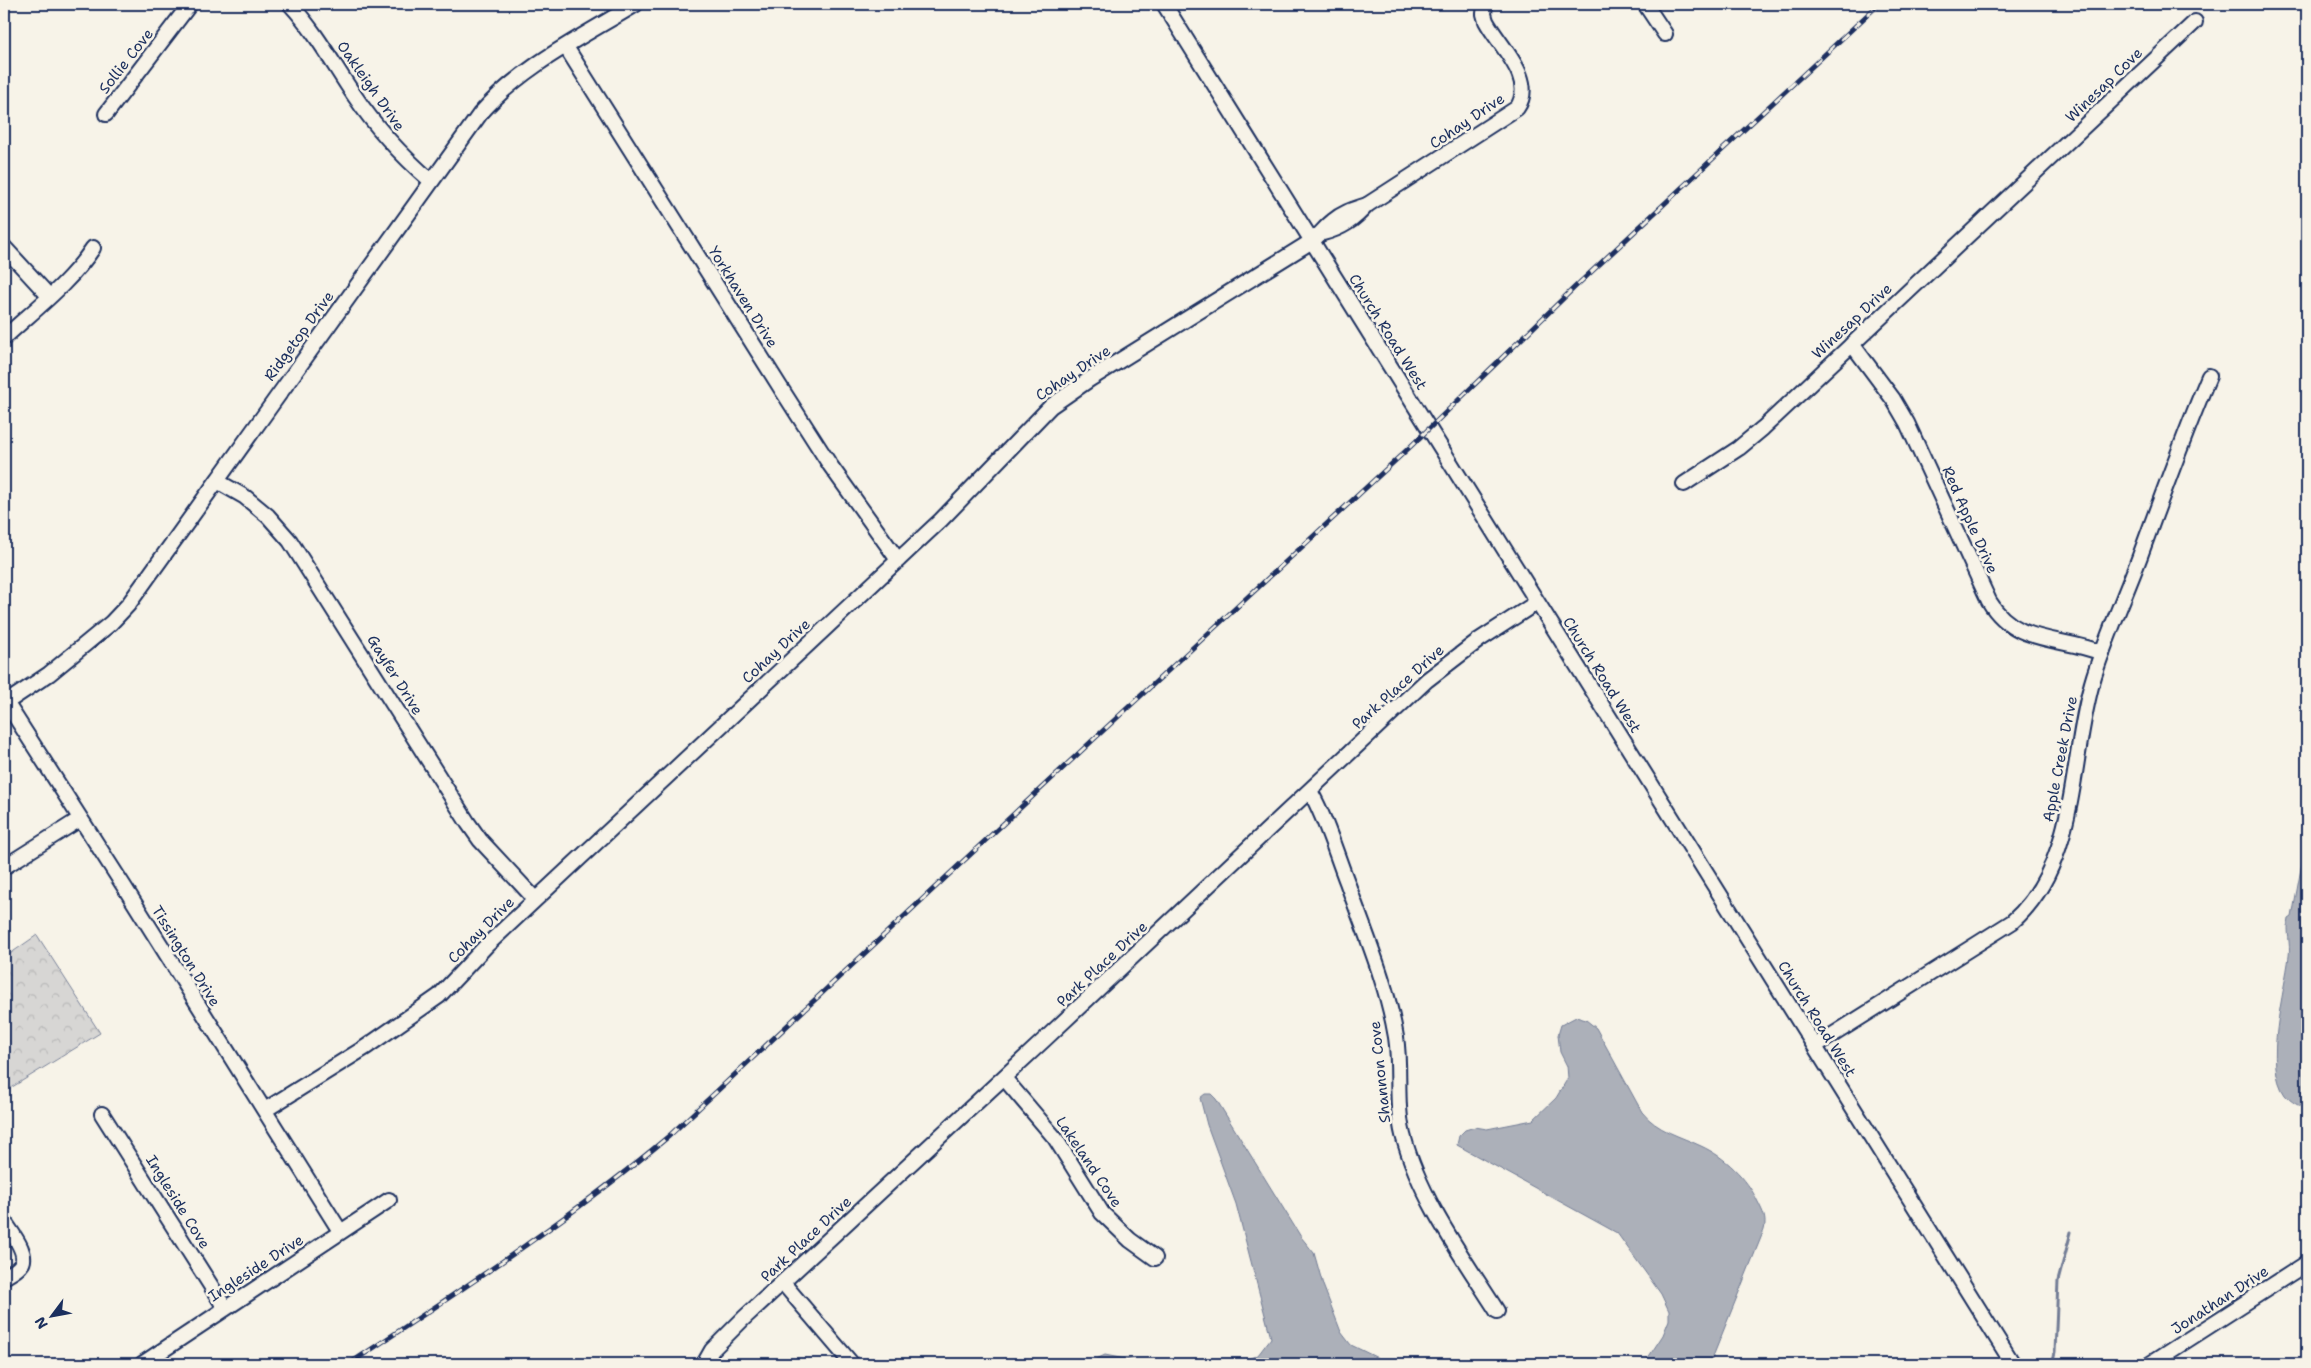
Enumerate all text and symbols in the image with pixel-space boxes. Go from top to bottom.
street label: Sollie Cove [94,24,158,98]
street label: Oakleigh Drive [333,37,409,135]
street label: Winesap Cove [2061,43,2147,127]
street label: Cohay Drive [1425,88,1509,154]
street label: Yorkhaven Drive [704,242,782,352]
street label: Church Road West [1344,270,1432,394]
street label: Winesap Drive [1808,279,1896,363]
street label: Ridgetop Drive [260,287,338,385]
street label: Cohay Drive [1031,340,1115,406]
street label: Red Apple Drive [1937,463,2003,577]
street label: Church Road West [1558,613,1646,737]
street label: Cohay Drive [737,614,815,688]
street label: Gayfer Drive [362,631,428,719]
street label: Park Place Drive [1348,640,1448,734]
street label: Apple Creek Drive [2038,694,2082,824]
street label: Cohay Drive [443,892,519,968]
street label: Tissington Drive [147,902,225,1010]
street label: Park Place Drive [1052,917,1152,1011]
street label: Church Road West [1773,957,1861,1081]
street label: Shannon Cove [1365,1020,1395,1124]
street label: Lakeland Cove [1051,1113,1127,1211]
street label: Ingleside Cove [141,1151,215,1253]
street label: Park Place Drive [756,1192,856,1286]
street label: Ingleside Drive [205,1230,307,1306]
street label: Jonathan Drive [2168,1261,2272,1339]
north arrow [28,1290,78,1340]
text: N [30,1313,52,1332]

